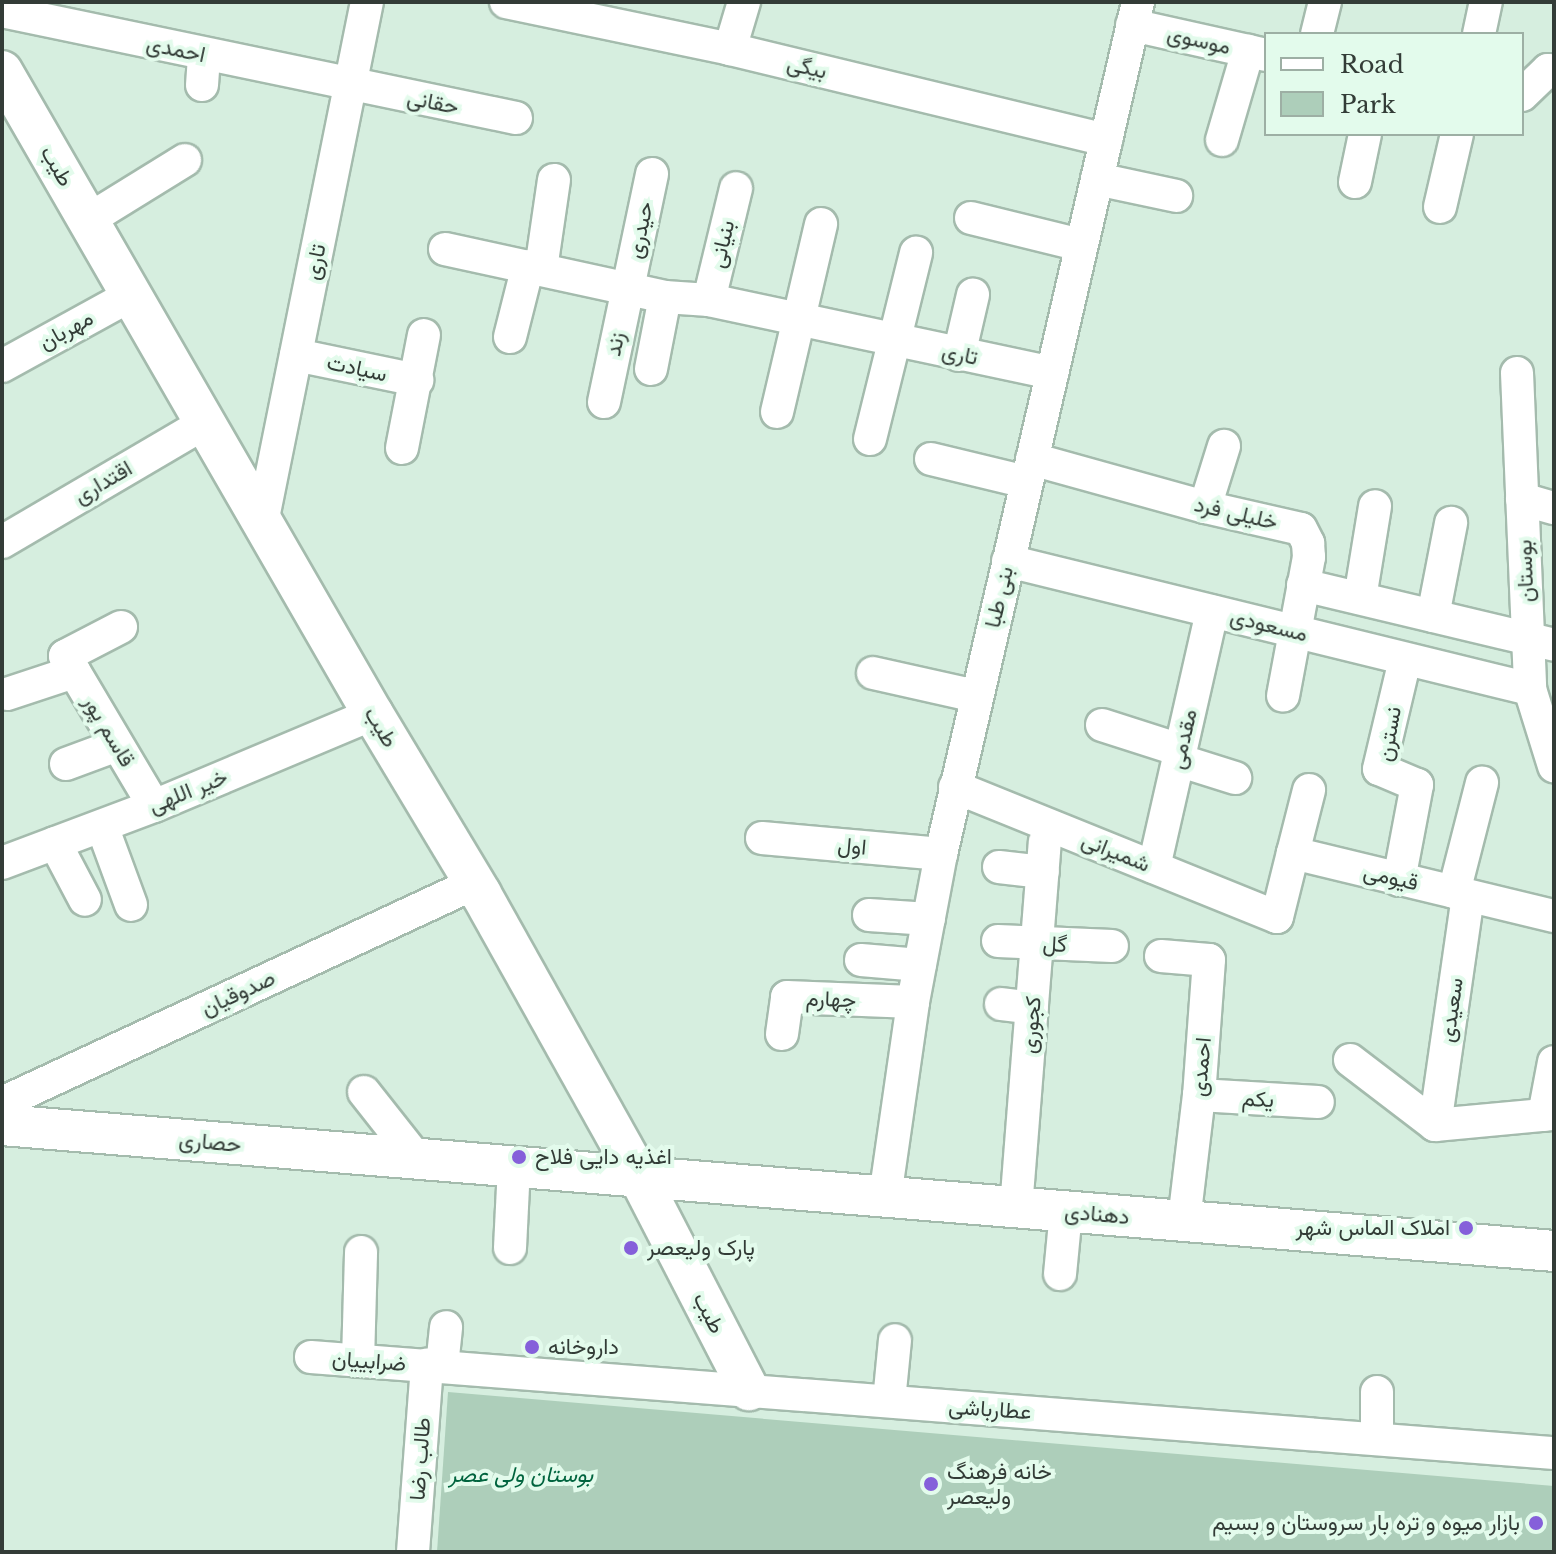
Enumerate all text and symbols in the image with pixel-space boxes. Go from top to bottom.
street label: موسوی [1165,20,1233,60]
street label: احمدی [144,30,208,68]
legend [1264,32,1524,136]
street label: بیگی [785,50,829,84]
text: Road [1340,50,1404,79]
street label: حقانی [405,84,461,120]
text: Park [1340,90,1396,119]
street label: طیب [35,141,79,191]
street label: حیدری [621,199,659,261]
street label: بنیانی [704,218,740,270]
street label: تاری [299,242,331,282]
street label: مهربان [34,304,98,356]
street label: زند [600,330,630,358]
street label: تاری [940,337,980,371]
street label: سیادت [324,349,390,387]
street label: اقتداری [69,455,137,509]
street label: خلیلی فرد [1192,491,1280,535]
street label: بوستان [1511,539,1539,603]
street label: بنی طبا [979,564,1019,630]
street label: مسعودی [1228,603,1310,647]
street label: قاسم پور [77,690,141,772]
street label: طیب [359,702,403,752]
street label: نسترن [1371,704,1407,764]
street label: مقدمی [1163,706,1203,772]
street label: خیر اللهی [145,763,231,819]
street label: شمیرانی [1078,826,1154,878]
street label: اول [836,832,868,860]
street label: قیومی [1361,858,1421,896]
street label: گل [1042,930,1068,958]
street label: صدوقیان [197,964,279,1022]
street label: سعیدی [1433,976,1469,1044]
street label: چهارم [805,985,857,1013]
street label: کجوری [1015,995,1047,1055]
street label: احمدی [1185,1036,1217,1098]
street label: یکم [1241,1085,1275,1113]
street label: حصاری [178,1126,242,1158]
place label: اغذیه دایی فلاح [535,1144,672,1170]
marker: اغذیه دایی فلاح [510,1148,528,1166]
street label: دهنادی [1063,1198,1131,1230]
place label: املاک الماس شهر [1295,1215,1450,1241]
marker: املاک الماس شهر [1457,1219,1475,1237]
place label: پارک ولیعصر [647,1235,755,1261]
marker: پارک ولیعصر [622,1239,640,1257]
street label: طیب [688,1288,730,1338]
place label: داروخانه [548,1334,619,1360]
marker: داروخانه [523,1338,541,1356]
street label: ضرابییان [331,1345,407,1377]
street label: عطارباشی [948,1393,1032,1425]
street label: طالب رضا [404,1417,436,1501]
place label: خانه فرهنگ ولیعصر [947,1458,1052,1510]
park label: بوستان ولی عصر [449,1462,593,1488]
marker: خانه فرهنگ ولیعصر [922,1475,940,1493]
place label: بازار میوه و تره بار سروستان و بسیم [1212,1510,1520,1536]
marker: بازار میوه و تره بار سروستان و بسیم [1527,1514,1545,1532]

